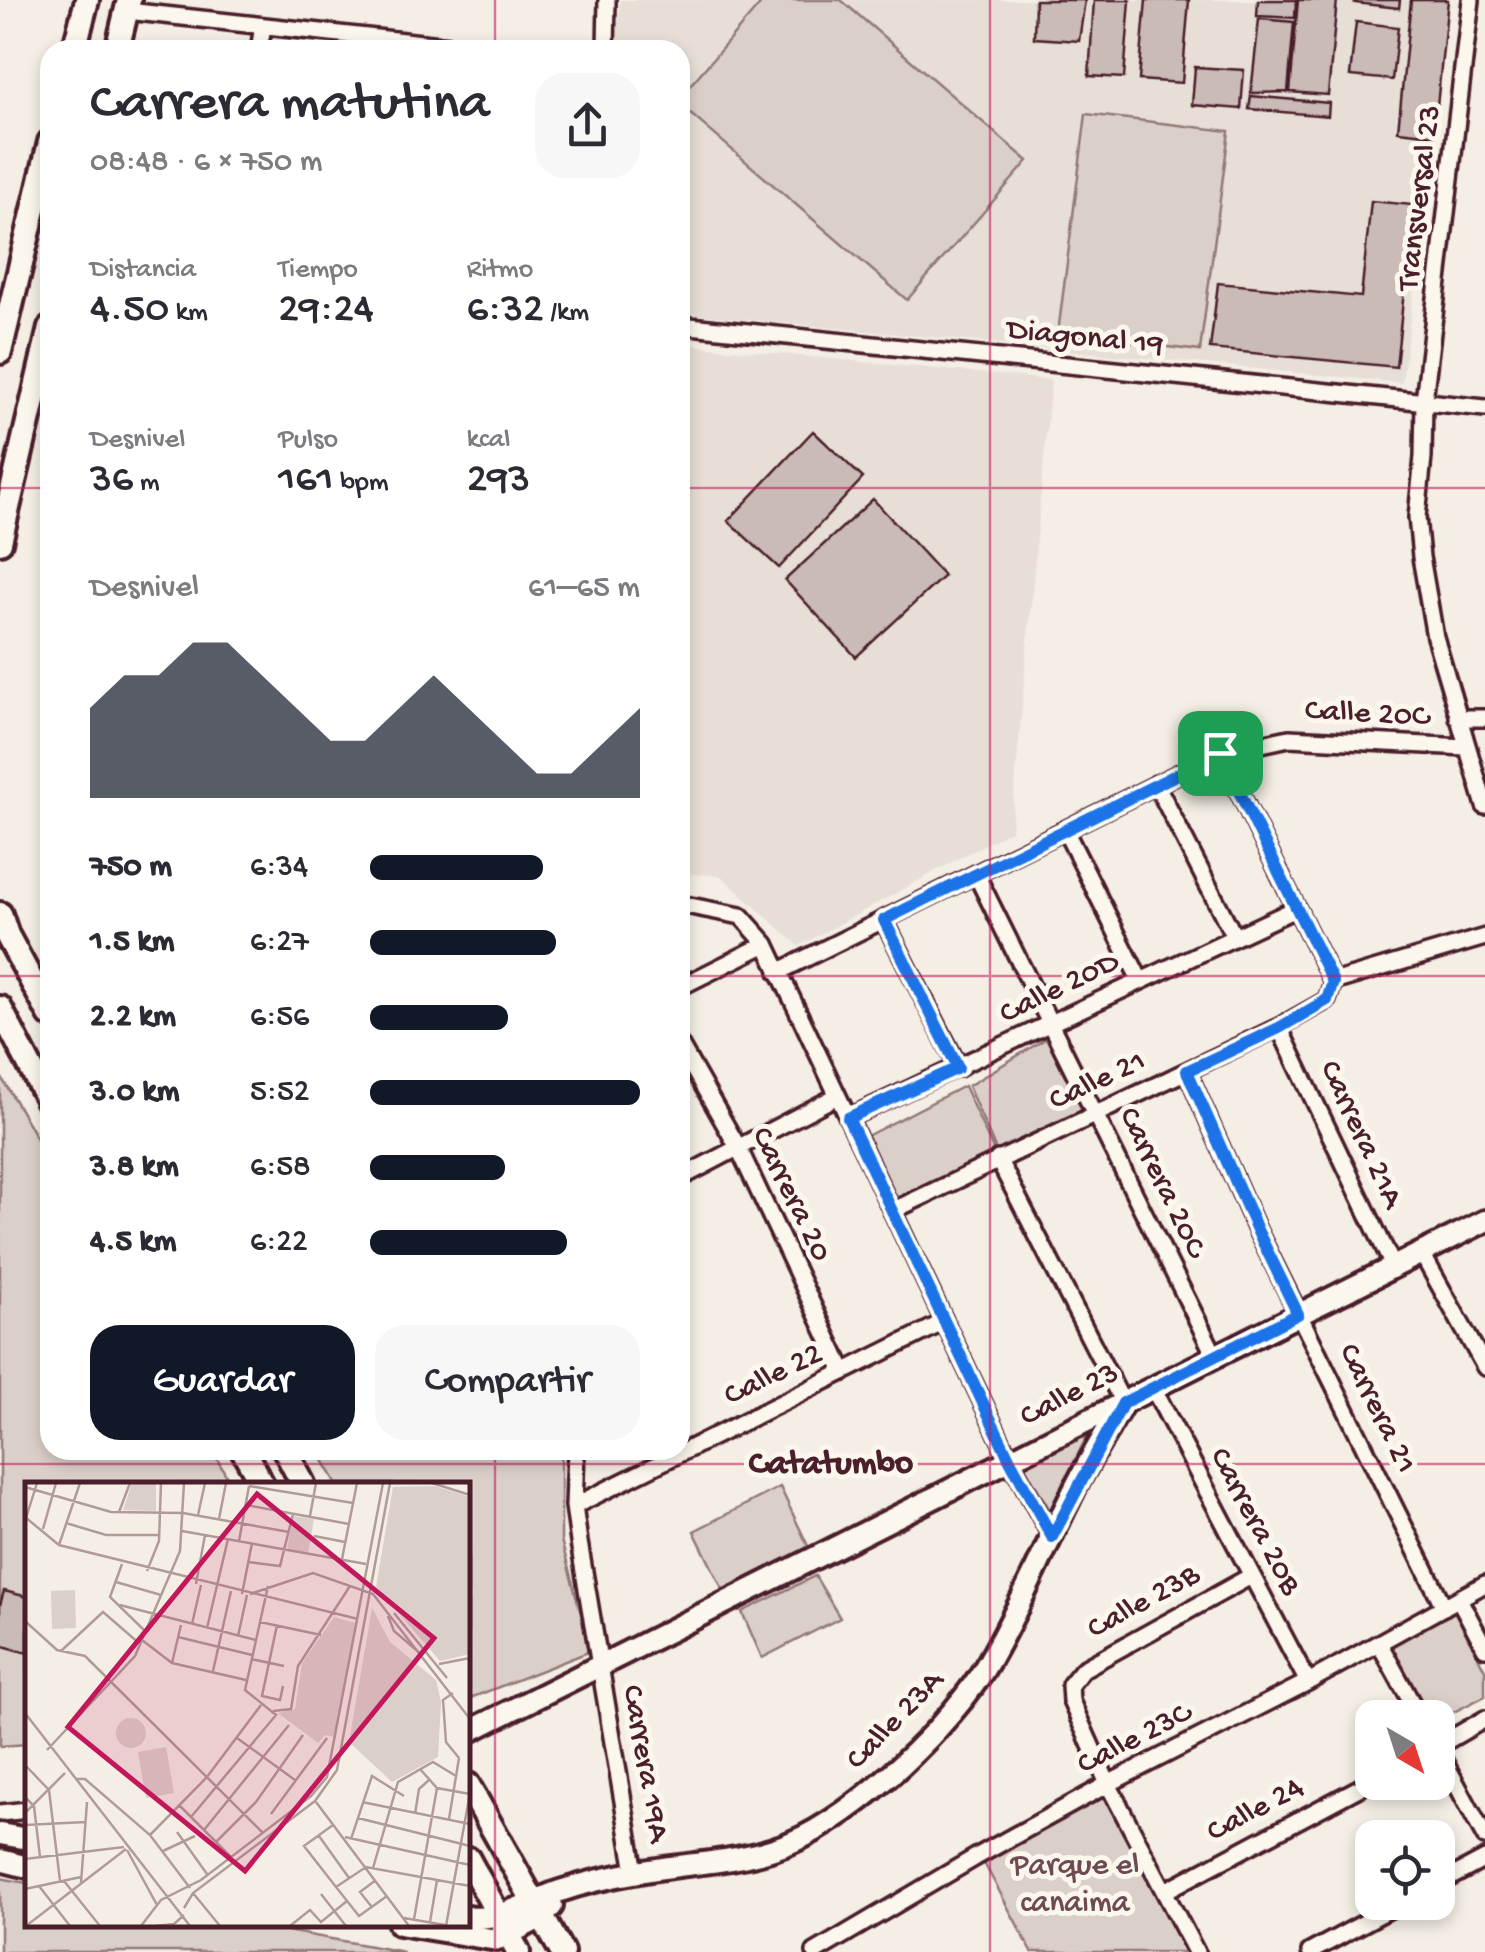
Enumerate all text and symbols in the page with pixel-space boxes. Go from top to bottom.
button: share [535,73,640,178]
text: Carrera matutina [90,74,490,138]
street label: Transversal 23 [1391,103,1451,295]
text: 08:48 · 6 × 750 m [90,144,322,182]
text: Distancia [90,254,196,287]
text: Tiempo [278,254,358,287]
text: Ritmo [467,254,533,287]
text: 4.50 [90,287,169,336]
text: 29:24 [278,287,374,336]
text: 6:32 [467,287,544,336]
text: km [169,297,208,330]
text: /km [544,297,589,330]
street label: Diagonal 19 [1003,312,1165,366]
text: Desnivel [90,424,185,457]
text: Pulso [278,424,338,457]
text: kcal [467,424,510,457]
text: 36 [90,457,133,506]
text: 161 [278,457,334,506]
text: 293 [467,457,530,506]
text: m [133,467,160,500]
text: bpm [334,467,389,500]
text: Desnivel [90,570,199,608]
text: 61–65 m [528,570,640,608]
street label: Calle 20C [1304,693,1433,737]
pin [1178,711,1263,796]
icon: arrive [1193,726,1248,781]
text: 750 m [90,849,172,887]
text: 6:34 [250,849,308,887]
text: 1.5 km [90,924,174,962]
text: 6:27 [250,924,309,962]
street label: Calle 20D [994,944,1126,1034]
text: 2.2 km [90,999,176,1037]
text: 6:56 [250,999,309,1037]
street label: Calle 21 [1044,1043,1152,1121]
street label: Carrera 21A [1309,1055,1412,1217]
text: 3.0 km [90,1074,179,1112]
text: 5:52 [250,1074,309,1112]
street label: Carrera 20C [1108,1102,1215,1267]
street label: Carrera 20 [741,1122,839,1268]
text: 3.8 km [90,1149,179,1187]
text: 6:58 [250,1149,311,1187]
text: 4.5 km [90,1224,177,1262]
text: 6:22 [250,1224,308,1262]
button: Guardar [90,1325,355,1440]
button: Compartir [375,1325,640,1440]
street label: Calle 22 [719,1336,829,1416]
street label: Carrera 21 [1328,1338,1424,1480]
street label: Calle 23 [1014,1355,1126,1437]
street label: Carrera 20B [1199,1442,1309,1603]
district label: Catatumbo [749,1445,913,1486]
inset map [25,1482,470,1927]
street label: Calle 23B [1081,1557,1207,1649]
street label: Calle 23A [839,1662,954,1779]
street label: Carrera 19A [612,1683,677,1848]
street label: Calle 23C [1072,1694,1201,1785]
north arrow [1355,1700,1455,1800]
map controls [1355,1700,1455,1920]
street label: Calle 24 [1201,1770,1311,1852]
button: locate [1355,1820,1455,1920]
park label: Parque el canaima [1010,1848,1139,1923]

